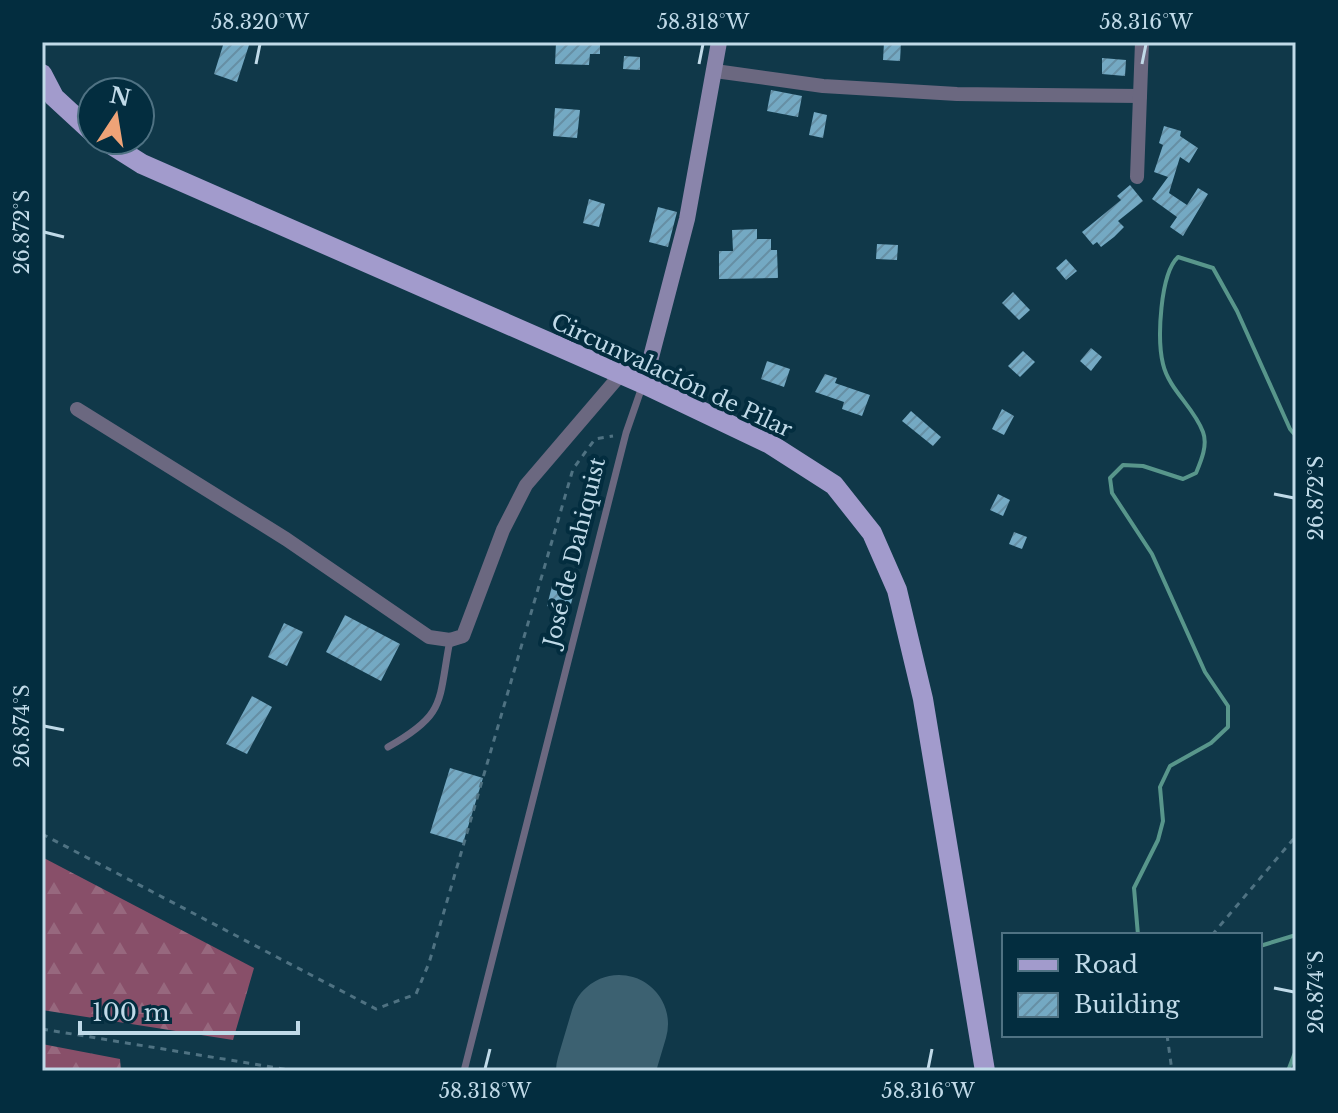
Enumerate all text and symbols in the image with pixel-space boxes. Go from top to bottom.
text: 58.320°W [211,10,310,34]
text: 58.318°W [657,10,750,34]
text: 58.316°W [1099,10,1193,34]
north arrow [76,76,156,156]
text: N [107,82,133,112]
text: 26.872°S [10,190,34,274]
street label: Circunvalación de Pilar [547,308,797,443]
street label: José de Dahiquist [537,454,611,653]
text: 26.872°S [1304,456,1328,540]
text: 26.874°S [10,684,34,768]
legend [1002,933,1262,1037]
text: Road [1074,950,1138,979]
text: 26.874°S [1304,950,1328,1034]
scale bar [80,985,298,1035]
text: Building [1074,990,1180,1019]
text: 100 m [92,998,170,1027]
text: 58.318°W [439,1079,532,1103]
text: 58.316°W [881,1079,975,1103]

